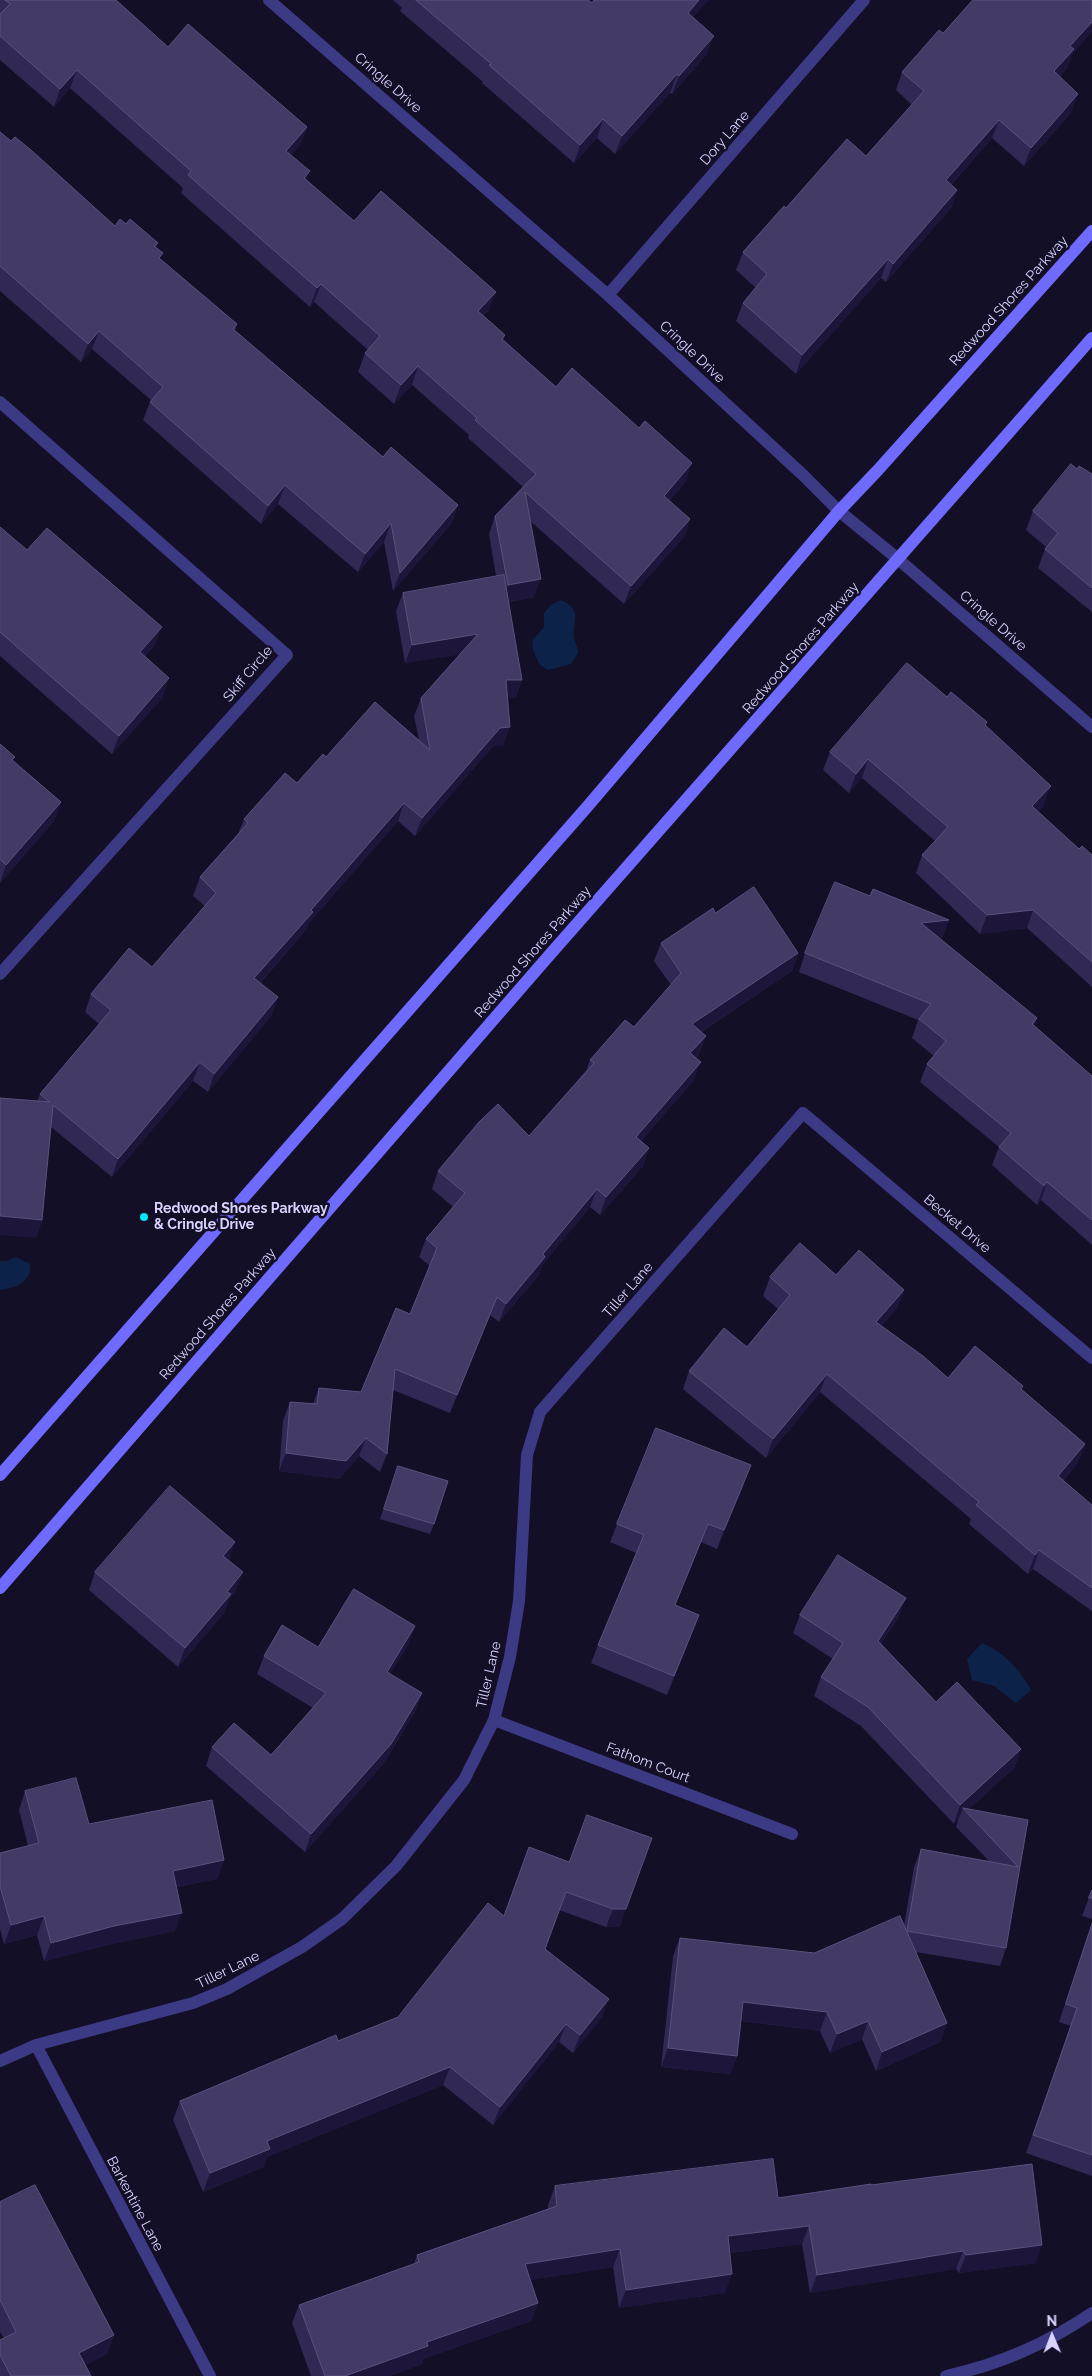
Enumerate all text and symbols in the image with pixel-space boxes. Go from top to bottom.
street label: Cringle Drive [351,49,425,117]
street label: Dory Lane [697,107,753,169]
street label: Redwood Shores Parkway [946,233,1072,369]
street label: Cringle Drive [656,317,728,387]
street label: Redwood Shores Parkway [739,579,863,717]
street label: Cringle Drive [956,587,1030,655]
street label: Skiff Circle [220,643,276,705]
street label: Redwood Shores Parkway [471,883,595,1021]
street label: Becket Drive [920,1191,994,1257]
place label: Redwood Shores Parkway & Cringle Drive [154,1201,328,1234]
marker: Redwood Shores Parkway & Cringle Drive [138,1211,150,1223]
street label: Redwood Shores Parkway [156,1245,280,1383]
street label: Tiller Lane [599,1259,657,1321]
street label: Tiller Lane [473,1640,505,1710]
street label: Fathom Court [604,1739,692,1787]
street label: Tiller Lane [194,1948,262,1992]
street label: Barkentine Lane [103,2154,167,2254]
north arrow [1027,2311,1077,2361]
text: N [1046,2313,1057,2329]

